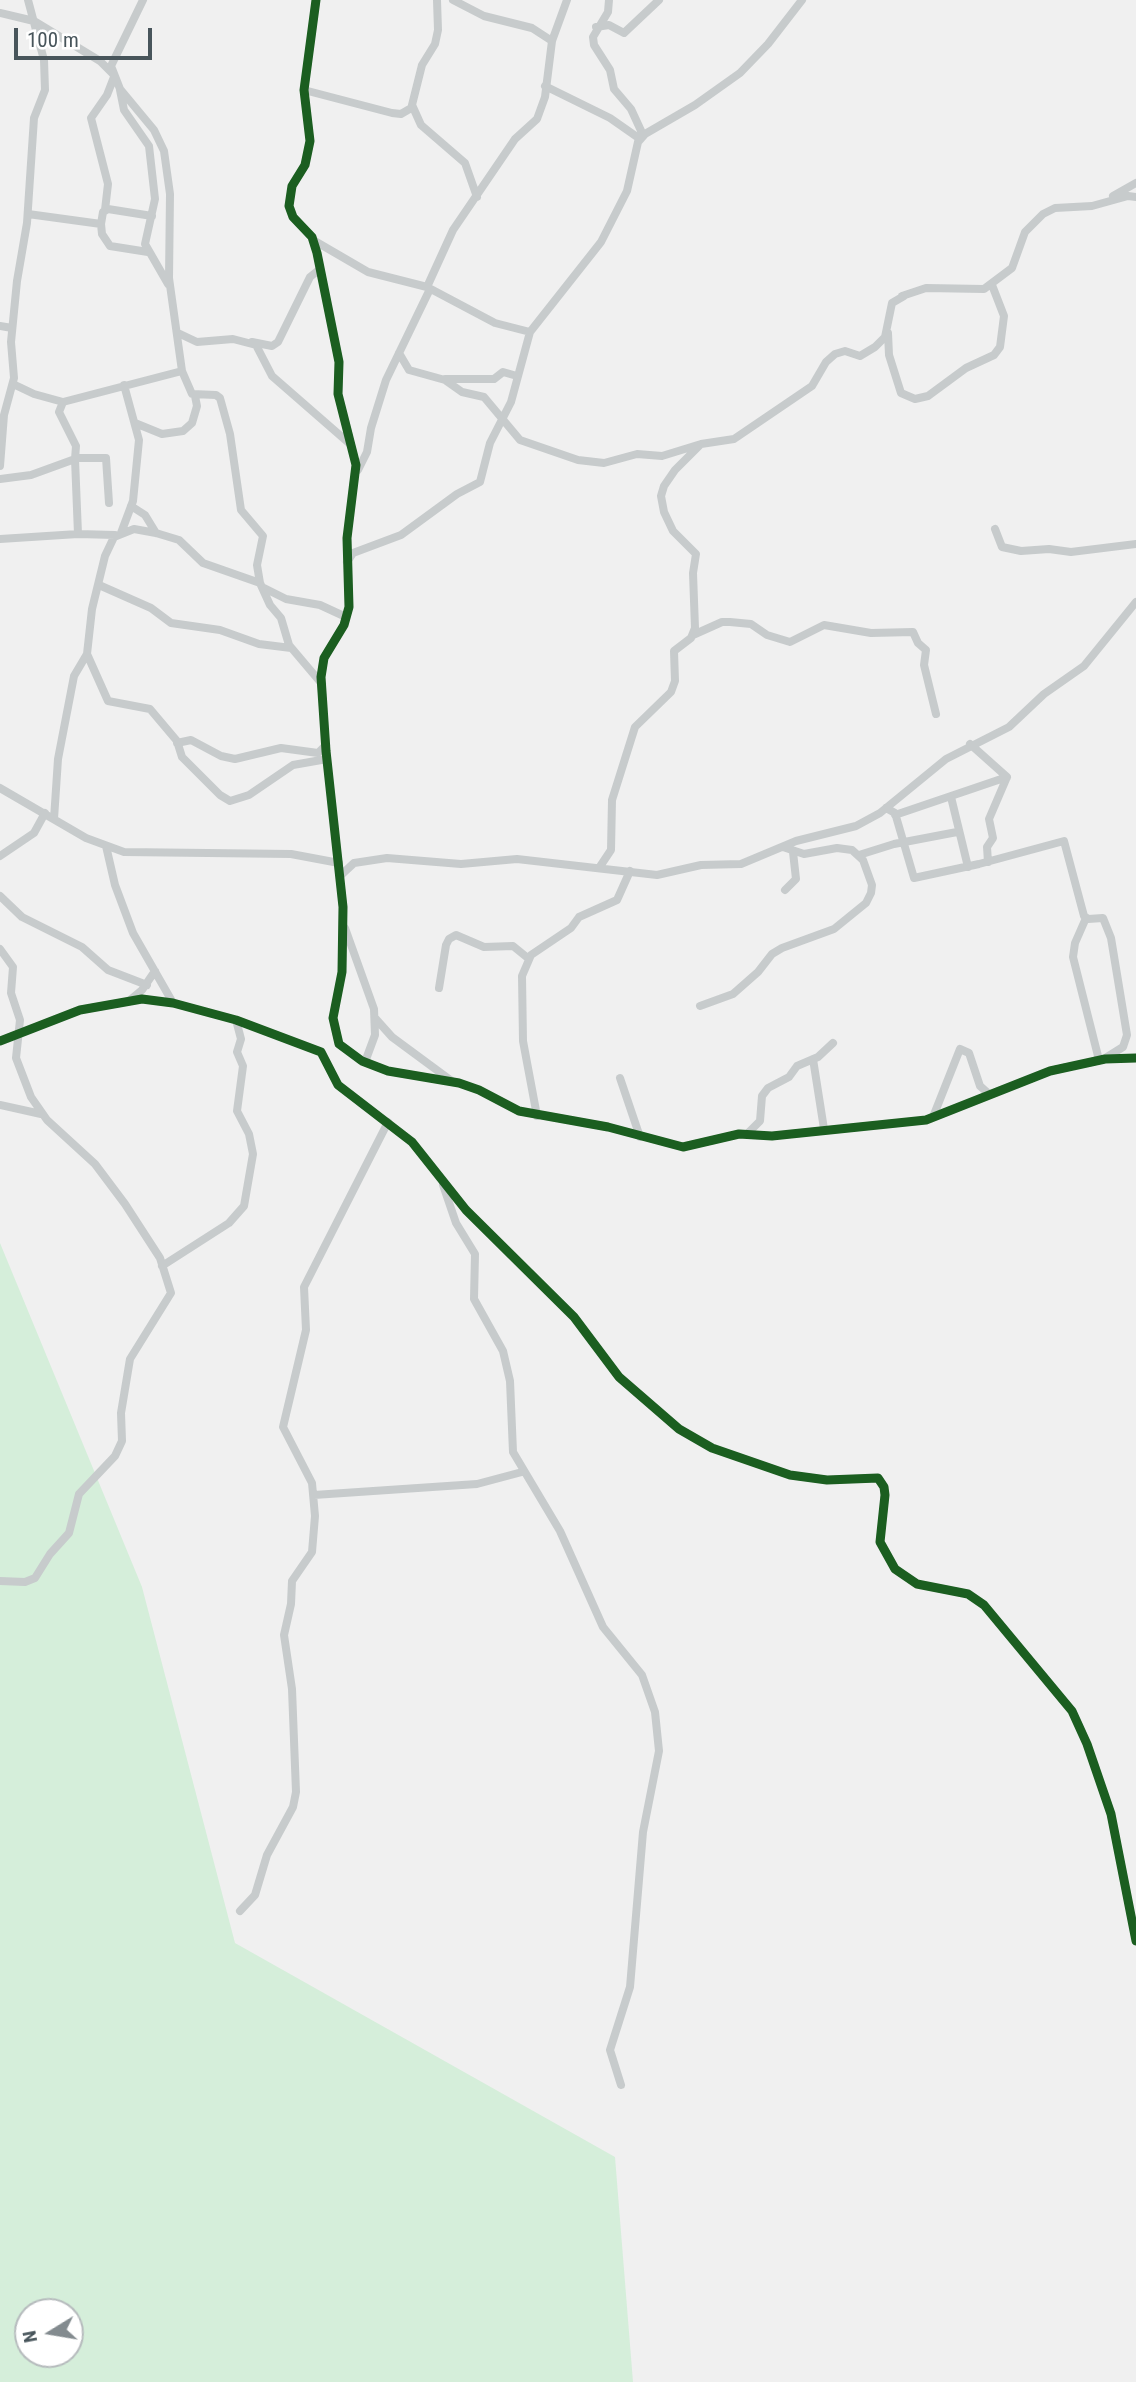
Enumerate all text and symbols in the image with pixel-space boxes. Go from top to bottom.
scale bar [18,14,156,58]
text: 100 m [27,28,79,52]
north arrow [14,2298,84,2368]
text: N [17,2329,42,2345]

